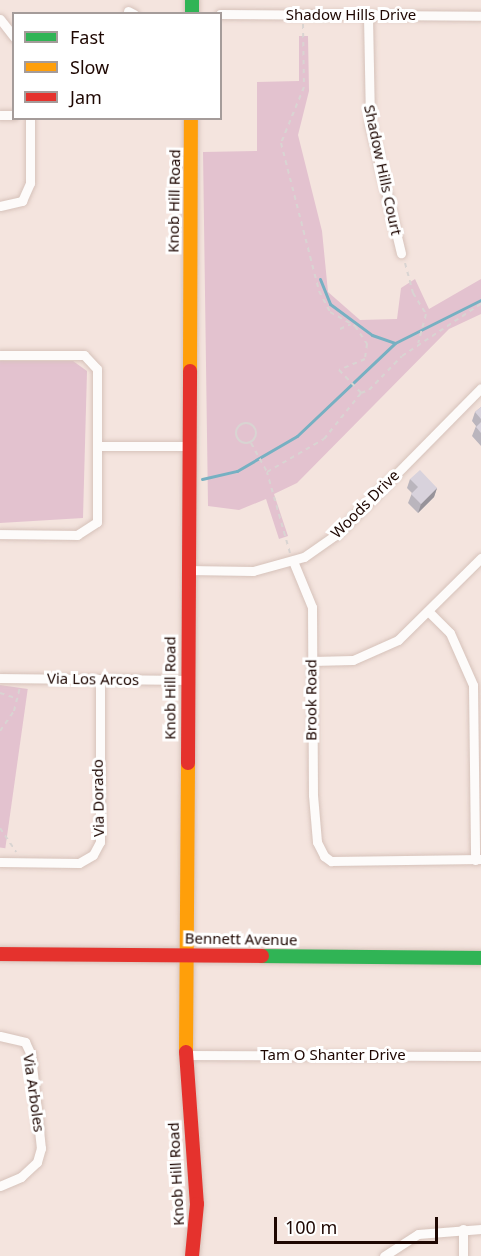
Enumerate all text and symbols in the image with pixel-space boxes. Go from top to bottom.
street label: Shadow Hills Drive [286,6,416,24]
legend [12,12,222,120]
text: Fast [70,25,105,49]
text: Slow [70,55,109,79]
text: Jam [70,85,102,109]
street label: Shadow Hills Court [360,103,406,237]
street label: Knob Hill Road [164,149,184,253]
street label: Woods Drive [327,466,403,542]
street label: Knob Hill Road [161,636,179,740]
street label: Brook Road [302,659,320,741]
street label: Via Los Arcos [47,669,139,689]
street label: Via Dorado [88,759,108,837]
street label: Bennett Avenue [185,929,297,949]
street label: Tam O Shanter Drive [260,1046,406,1064]
street label: Via Arboles [20,1053,48,1133]
street label: Knob Hill Road [164,1122,188,1226]
scale bar [277,1205,440,1243]
text: 100 m [285,1215,337,1239]

